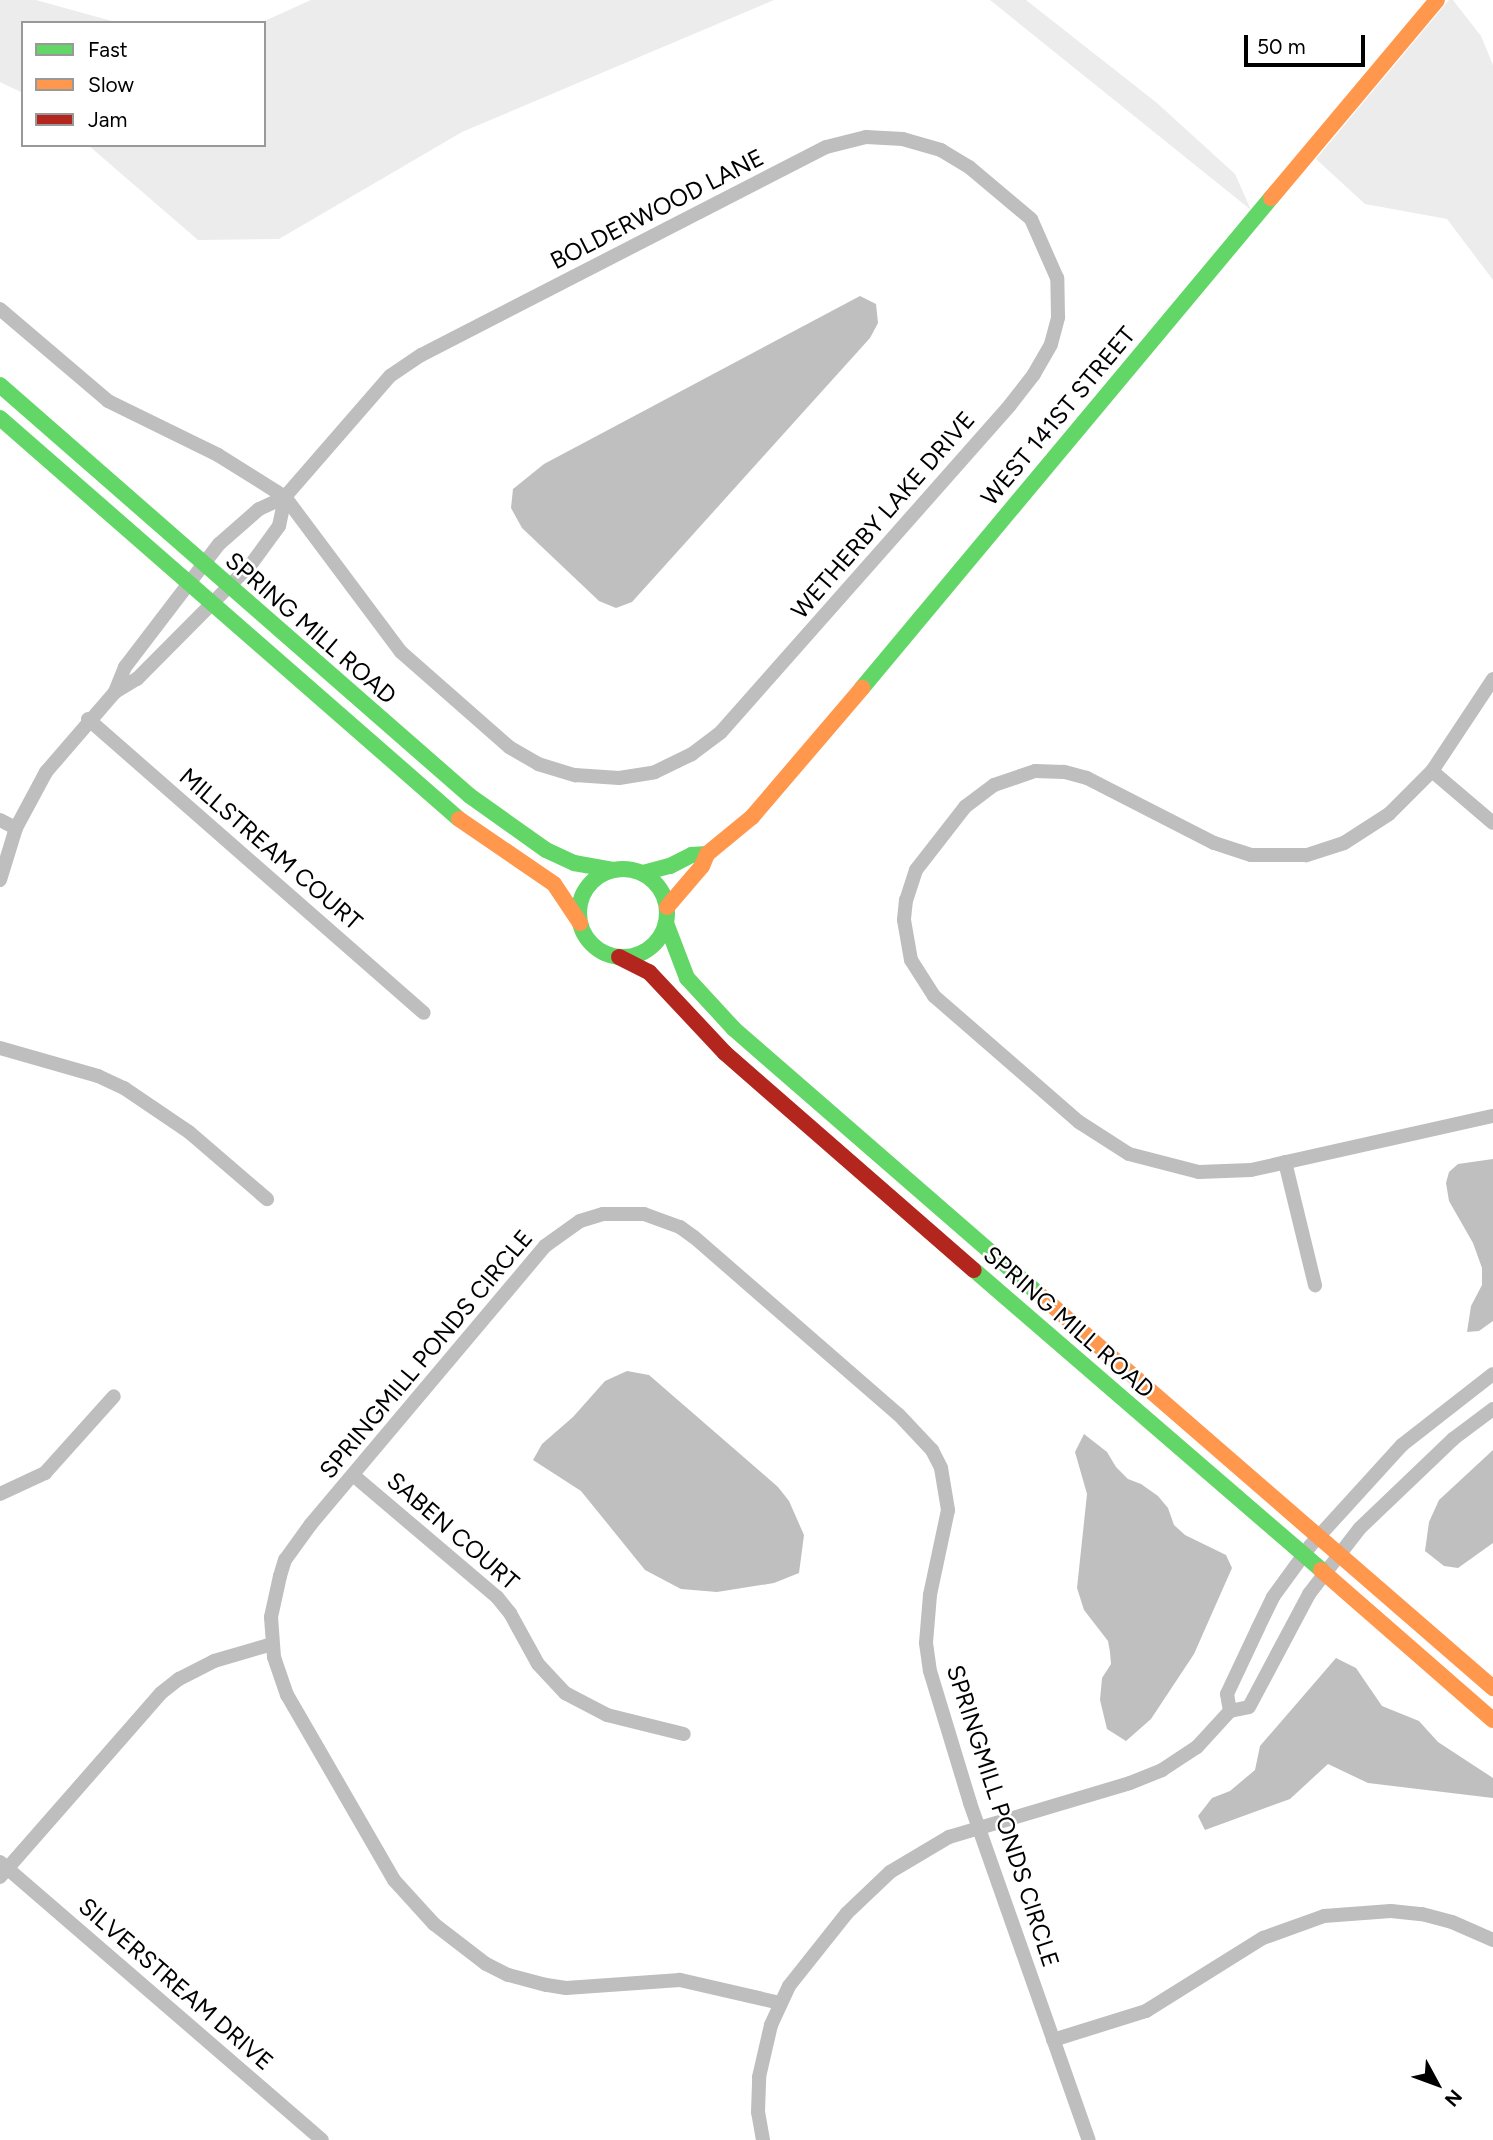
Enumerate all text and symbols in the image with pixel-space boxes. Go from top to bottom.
legend [21,21,266,147]
scale bar [1248,21,1369,65]
text: 50 m [1257,34,1306,59]
text: Fast [88,37,128,62]
text: Slow [88,72,134,97]
text: Jam [88,107,127,132]
street label: BOLDERWOOD LANE [545,143,769,275]
street label: WEST 141ST STREET [975,321,1141,511]
street label: WETHERBY LAKE DRIVE [785,405,981,625]
street label: SPRING MILL ROAD [220,546,402,710]
street label: MILLSTREAM COURT [174,762,368,936]
street label: SPRINGMILL PONDS CIRCLE [313,1224,539,1484]
street label: SPRING MILL ROAD [978,1240,1160,1404]
street label: SABEN COURT [381,1466,525,1596]
street label: SPRINGMILL PONDS CIRCLE [941,1661,1065,1971]
street label: SILVERSTREAM DRIVE [73,1892,279,2076]
north arrow [1402,2049,1472,2119]
text: N [1440,2085,1467,2111]

